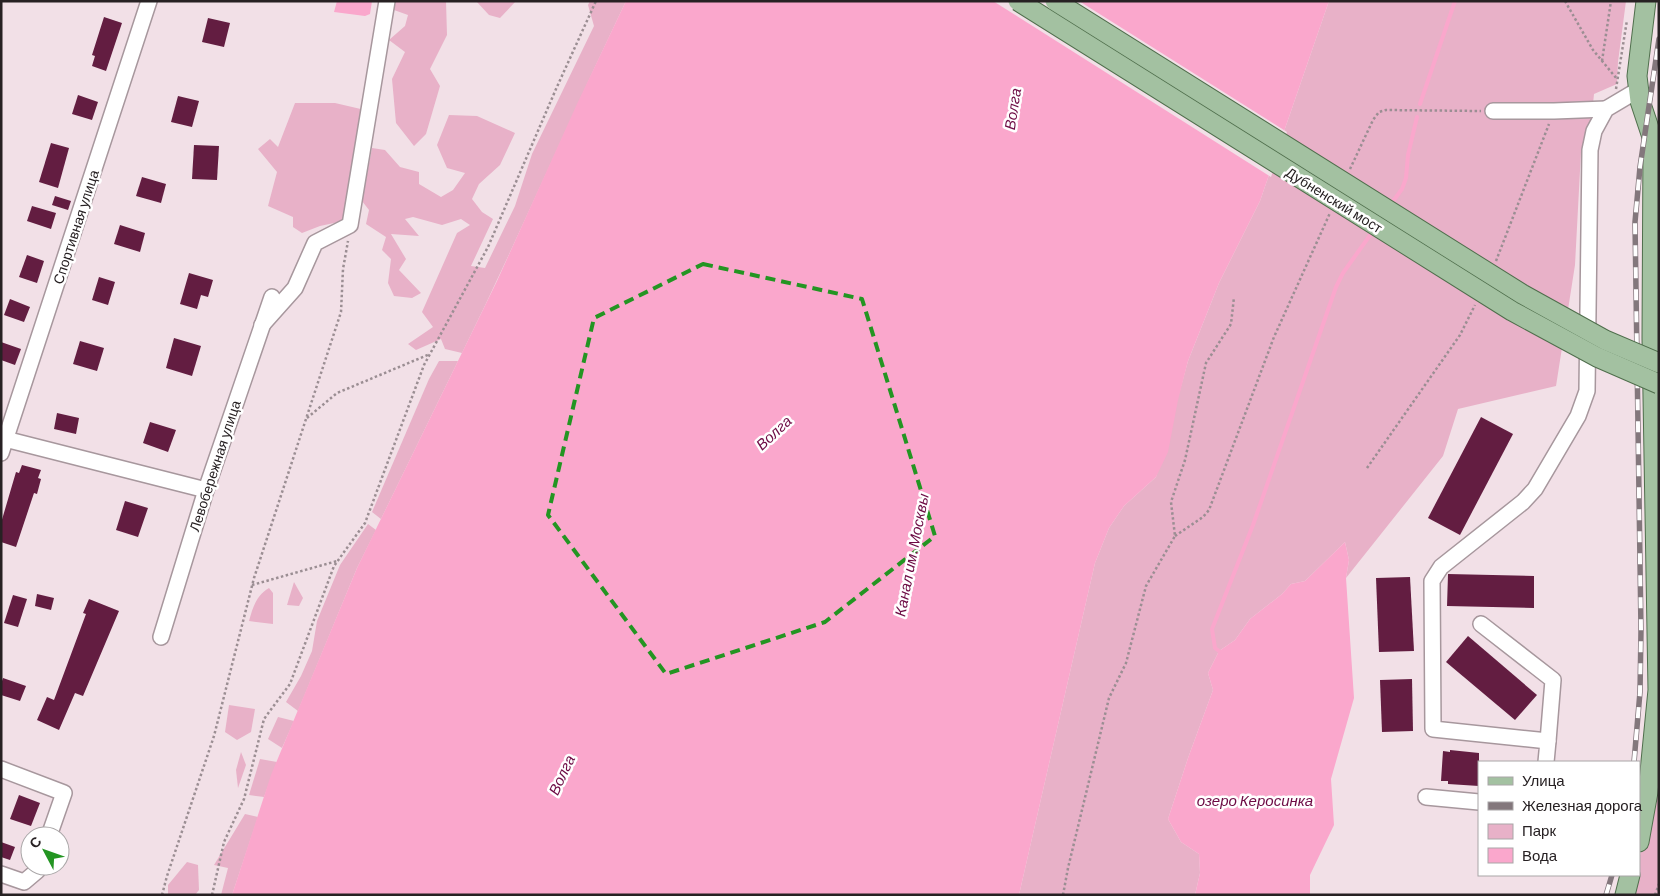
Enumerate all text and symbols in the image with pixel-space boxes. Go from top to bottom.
water label: Волга [1000,87,1024,131]
street label: Дубненский мост [1283,163,1386,236]
street label: Спортивная улица [49,167,102,286]
street label: Левобережная улица [185,398,244,534]
water label: Волга [752,411,795,453]
water label: Канал им. Москвы [890,492,932,618]
water label: Волга [544,752,578,797]
legend [1478,761,1640,876]
text: Улица [1522,771,1565,789]
water label: озеро Керосинка [1197,791,1313,809]
text: Железная дорога [1522,796,1643,814]
text: Парк [1522,821,1556,839]
north arrow [20,826,70,876]
text: С [25,833,45,852]
text: Вода [1522,846,1558,864]

